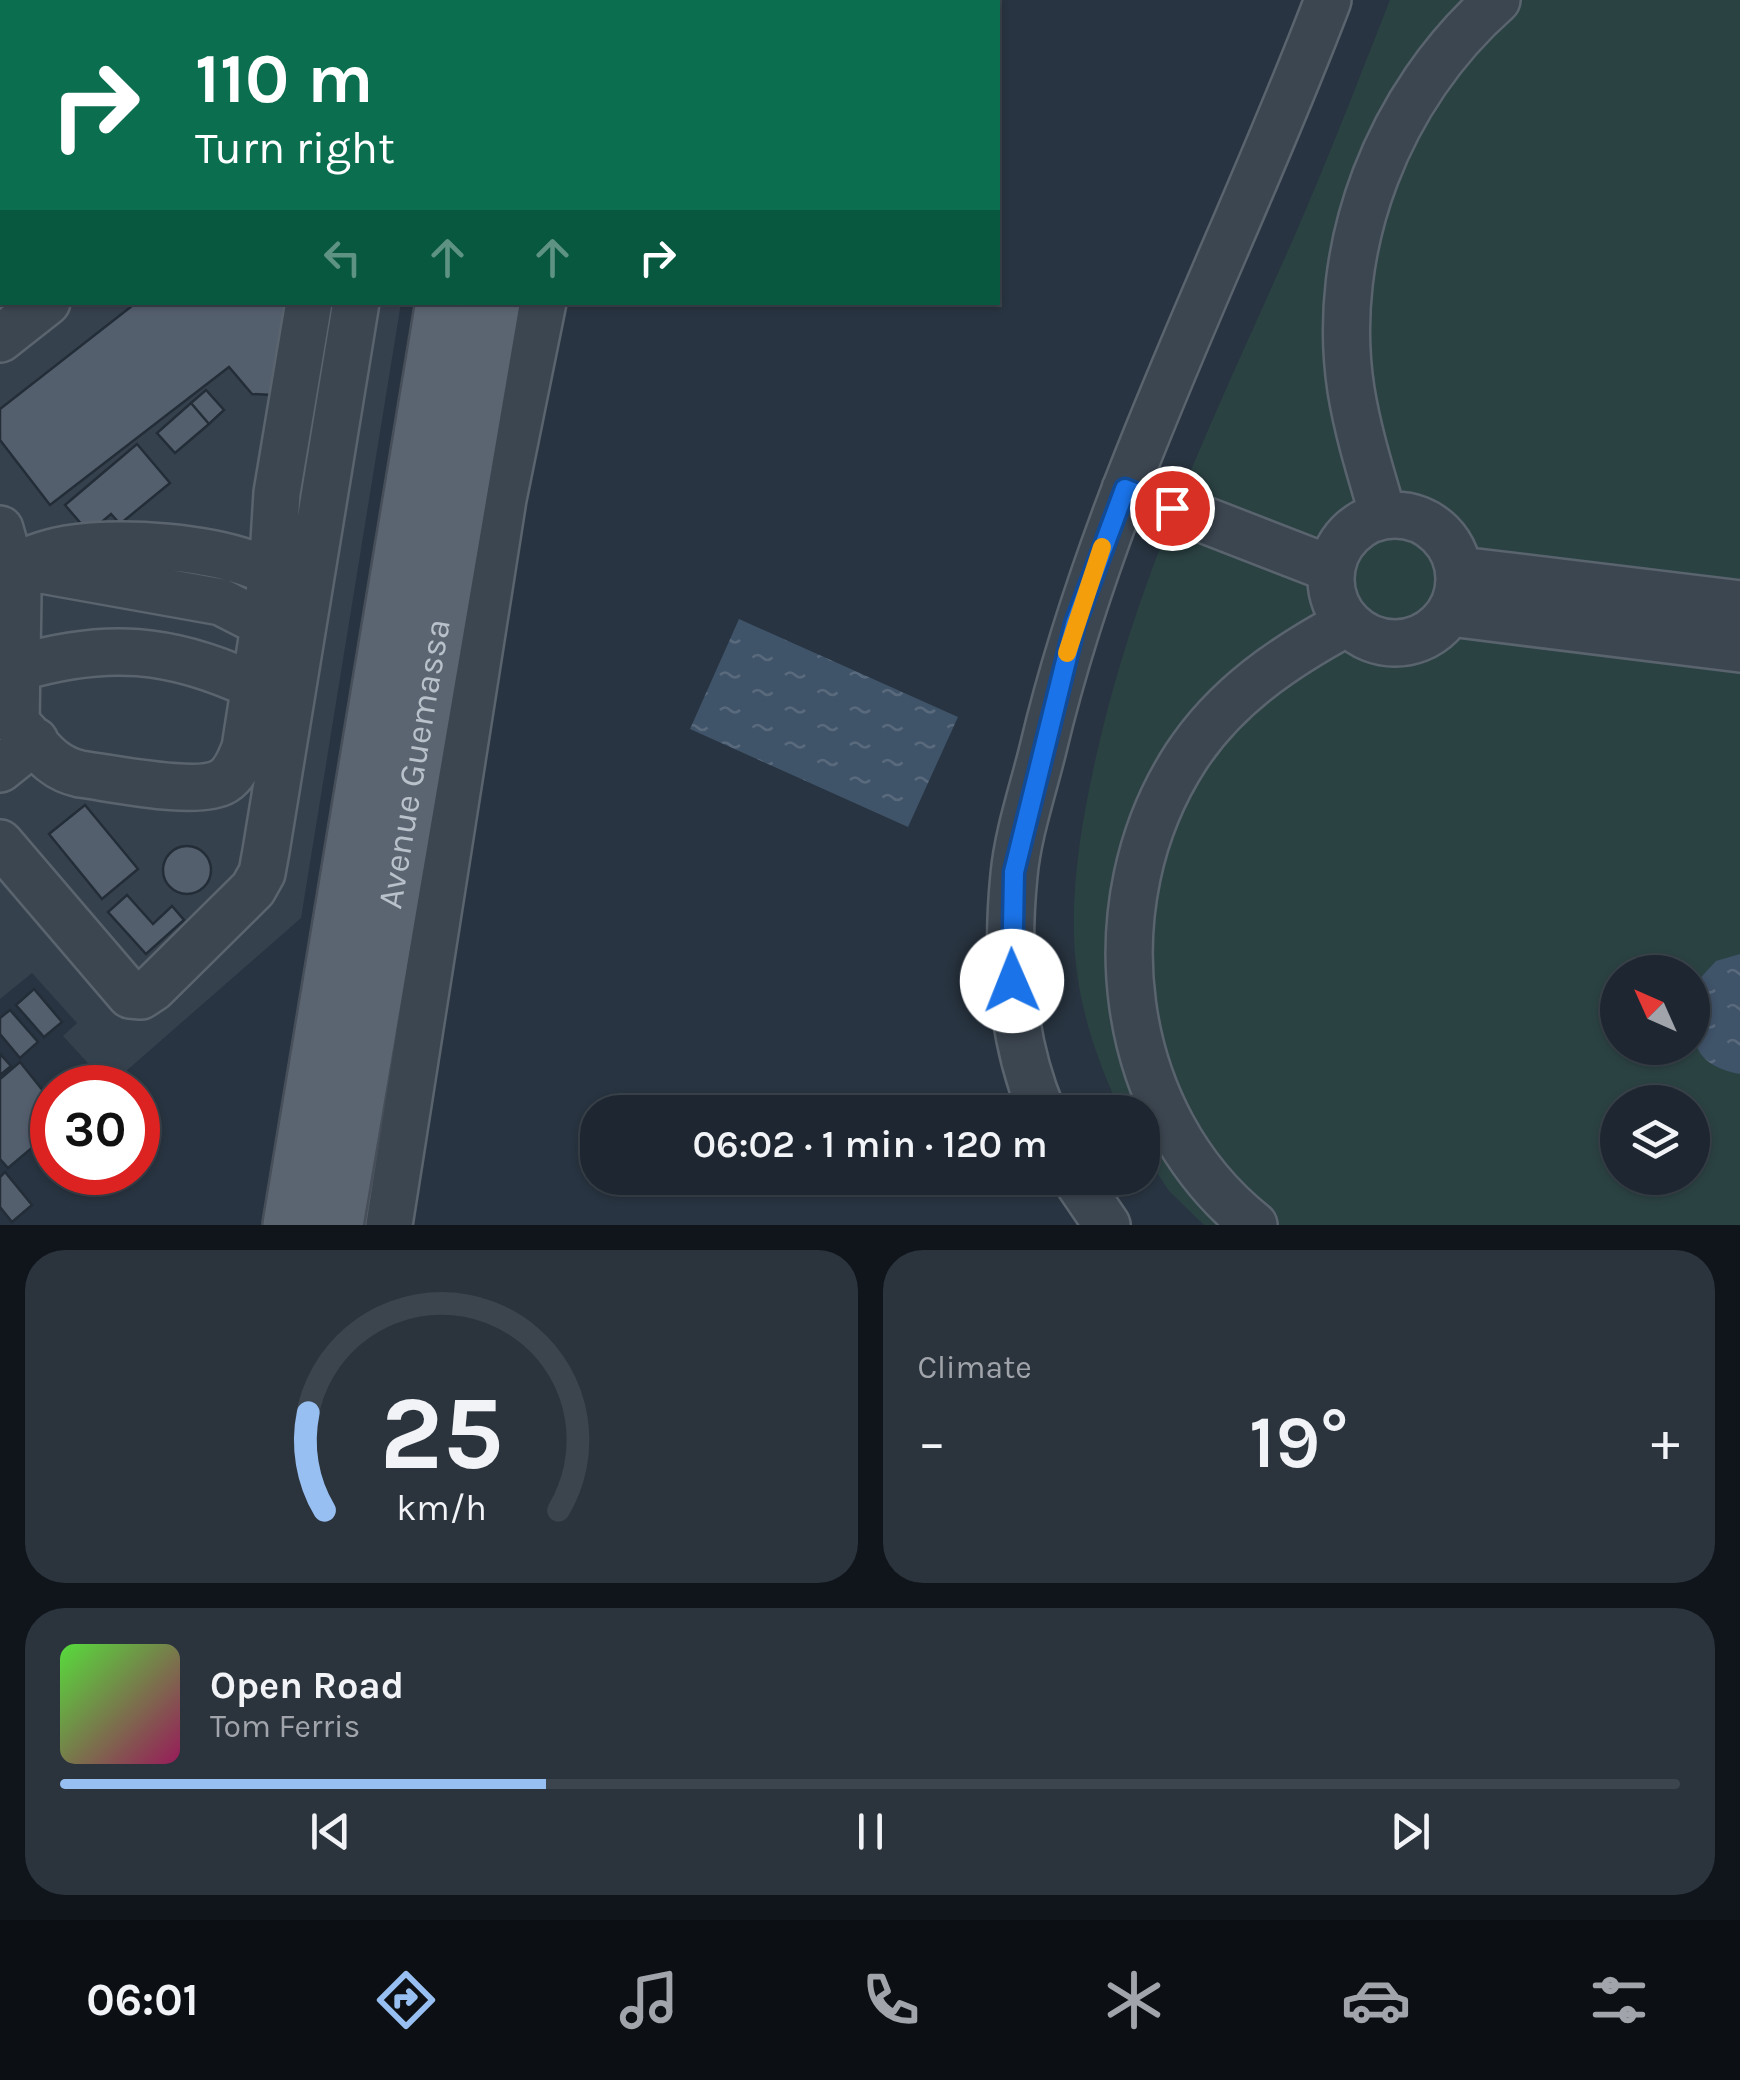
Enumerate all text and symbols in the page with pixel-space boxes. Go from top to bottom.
text: 110 m [195,38,373,120]
icon: right [30,40,160,170]
text: Turn right [195,122,395,174]
icon: left [315,230,370,285]
icon: ahead [420,230,475,285]
icon: ahead [525,230,580,285]
icon: right [630,230,685,285]
pin [1130,466,1215,551]
icon: arrive [1145,481,1200,536]
street label: Avenue Guemassa [369,616,458,912]
position arrow [960,929,1064,1033]
north arrow [1600,955,1710,1065]
map controls [1600,955,1710,1195]
speed limit sign: 30 [30,1065,160,1195]
button: layers [1600,1085,1710,1195]
text: 06:02 · 1 min · 120 m [692,1122,1048,1167]
text: Climate [918,1349,1032,1386]
text: 25 [380,1373,503,1494]
text: 19° [1249,1398,1348,1486]
text: − [918,1410,946,1474]
text: + [1651,1410,1680,1474]
text: km/h [396,1487,487,1529]
text: Open Road [210,1663,404,1708]
text: Tom Ferris [210,1708,360,1745]
icon: previous [303,1804,358,1859]
icon: pause [843,1804,898,1859]
icon: next [1383,1804,1438,1859]
icon: directions [371,1965,441,2035]
icon: music [614,1965,684,2035]
icon: phone [856,1965,926,2035]
icon: climate [1099,1965,1169,2035]
icon: car [1341,1965,1411,2035]
icon: filters [1584,1965,1654,2035]
text: 06:01 [86,1974,199,2026]

